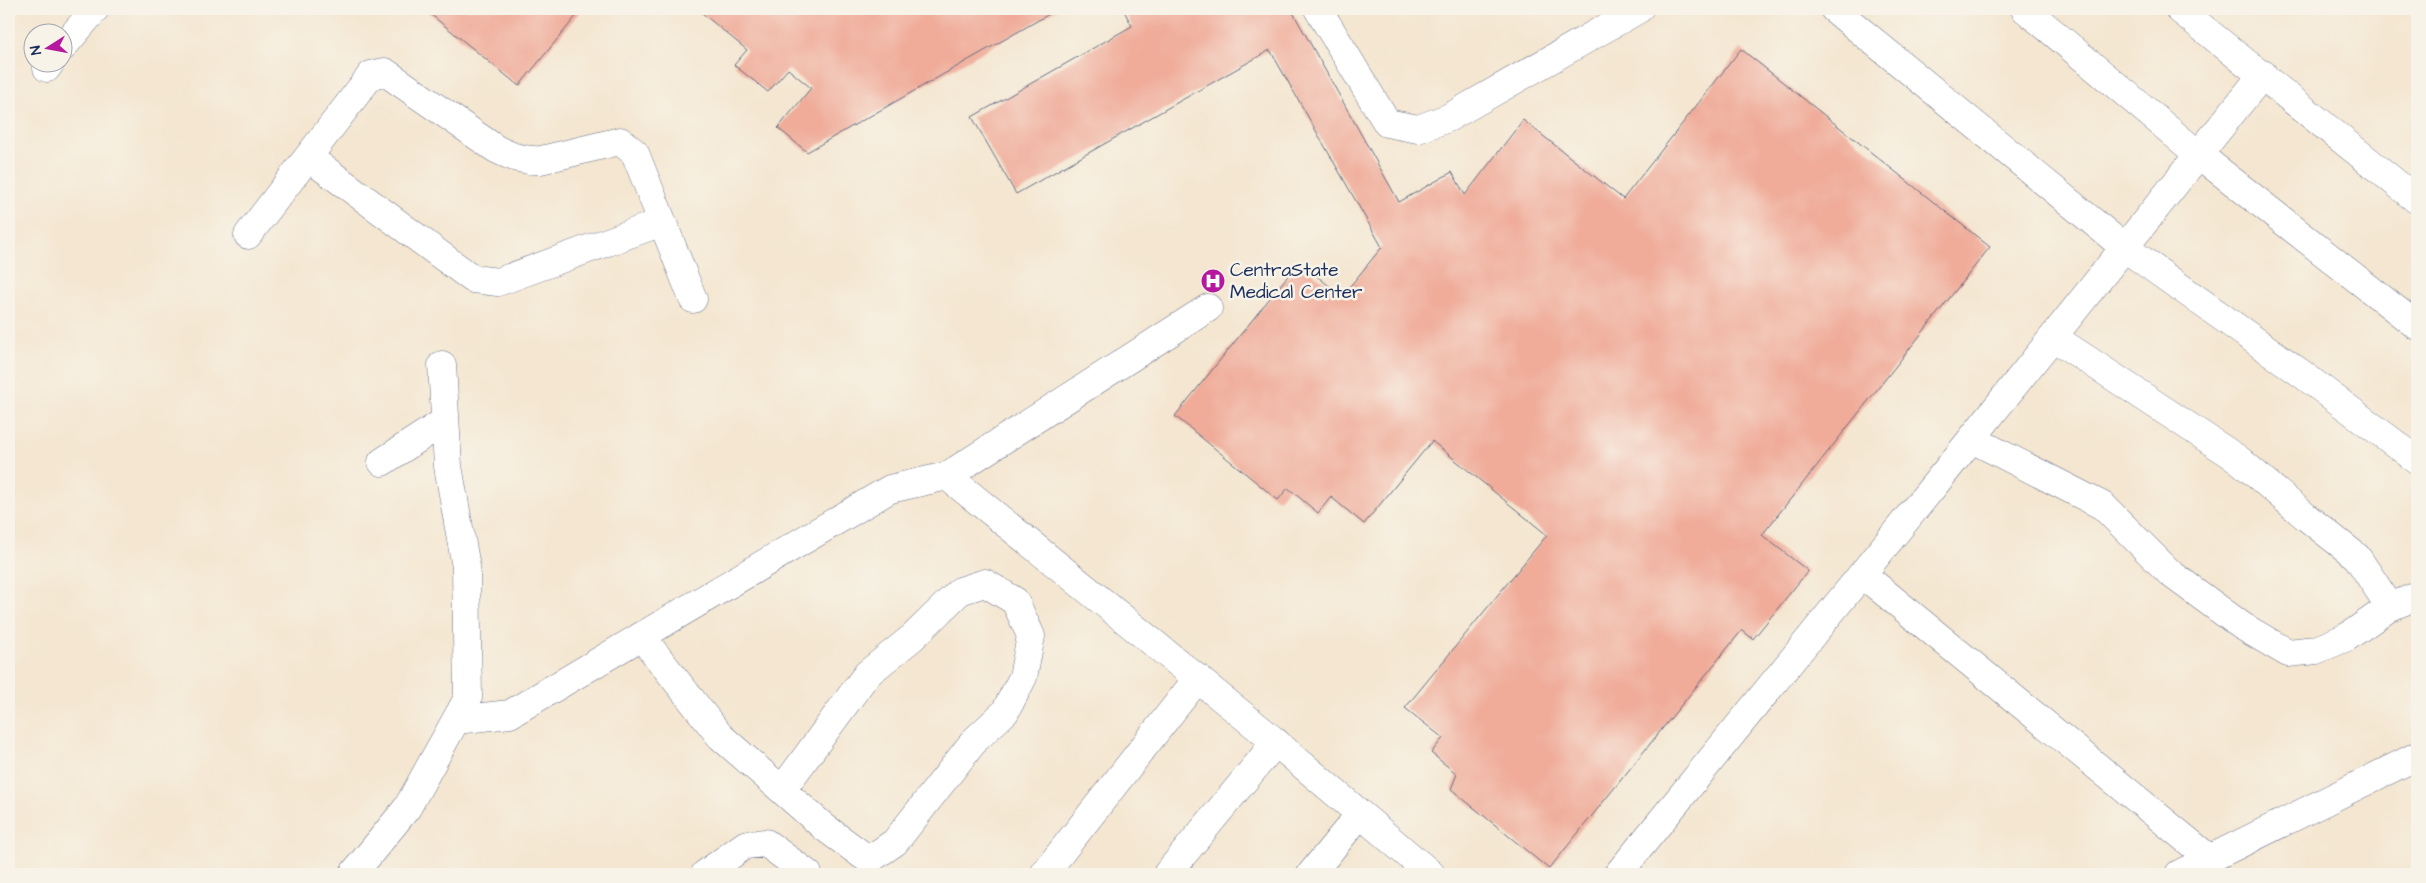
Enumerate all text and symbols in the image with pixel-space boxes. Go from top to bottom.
north arrow [22,22,72,72]
text: N [26,44,47,57]
place label: CentraState Medical Center [1230,257,1363,306]
hospital icon: CentraState Medical Center [1200,268,1226,294]

